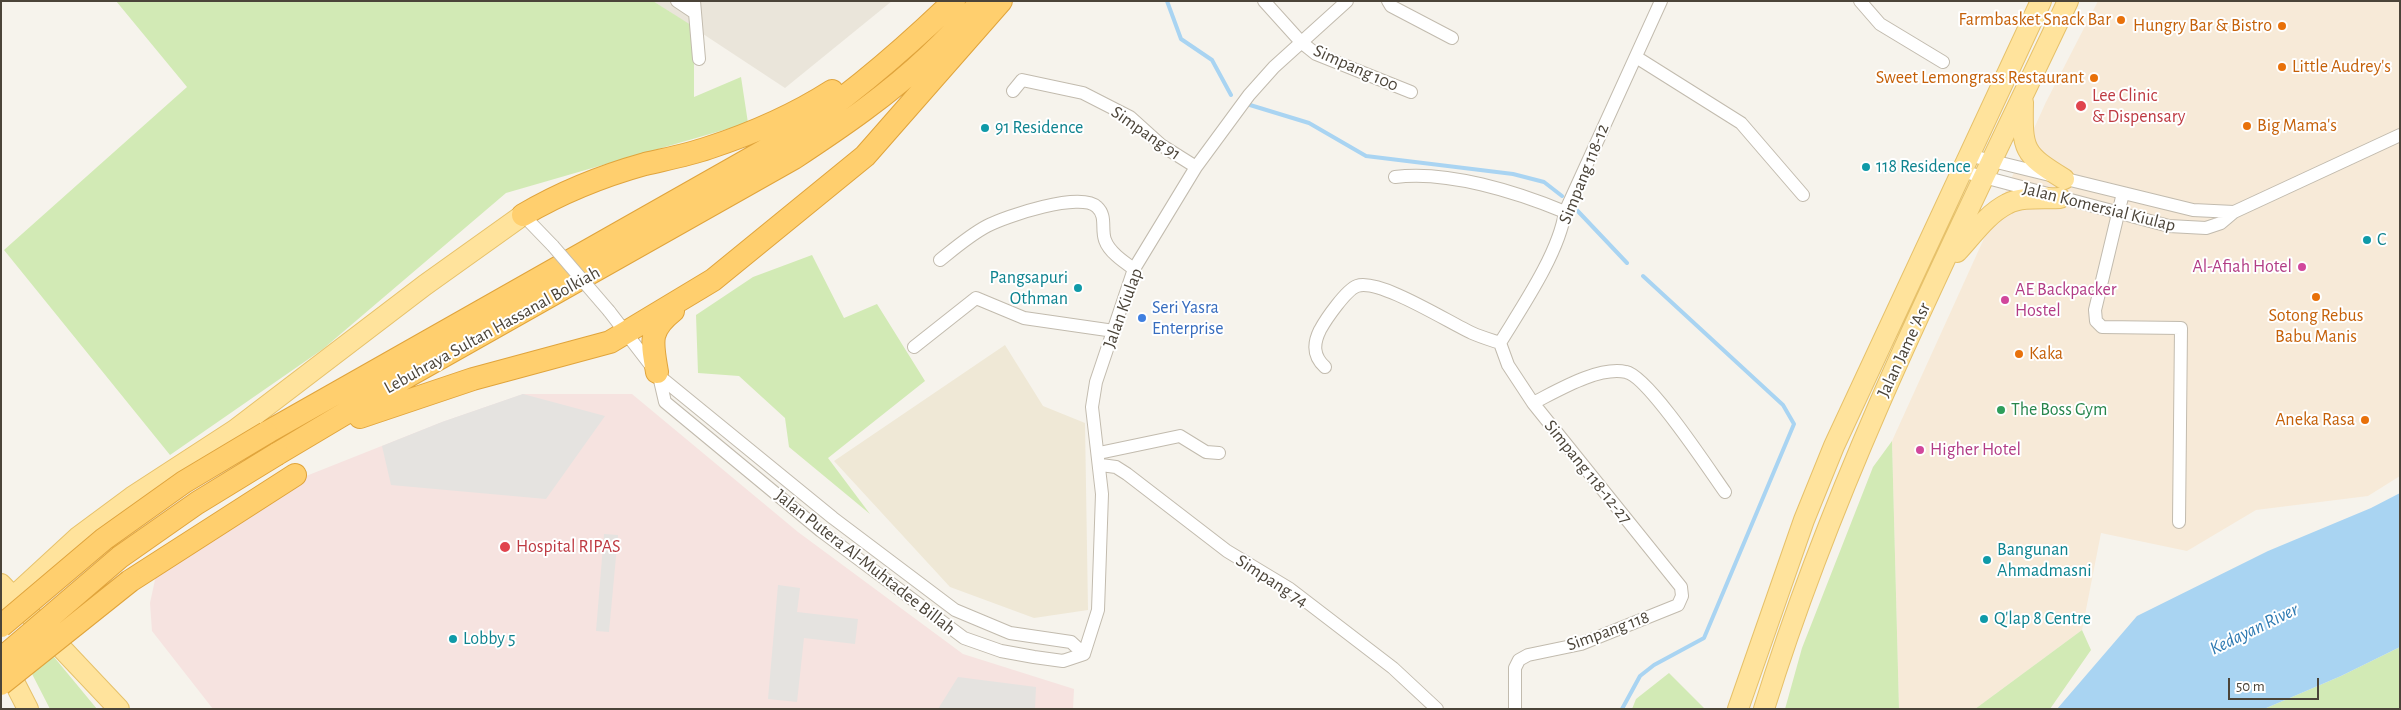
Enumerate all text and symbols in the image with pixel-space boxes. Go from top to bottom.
place label: Farmbasket Snack Bar [1959,9,2111,31]
marker: Farmbasket Snack Bar [2115,14,2127,26]
place label: Hungry Bar & Bistro [2133,15,2272,37]
marker: Hungry Bar & Bistro [2276,20,2288,32]
street label: Simpang 100 [1310,40,1402,96]
place label: Little Audrey's [2292,56,2391,78]
marker: Little Audrey's [2276,61,2288,73]
place label: Sweet Lemongrass Restaurant [1876,67,2084,89]
marker: Sweet Lemongrass Restaurant [2088,72,2100,84]
place label: Lee Clinic & Dispensary [2092,85,2185,128]
marker: Lee Clinic & Dispensary [2074,99,2088,113]
street label: Simpang 91 [1107,101,1185,165]
place label: Big Mama's [2257,115,2337,137]
place label: 91 Residence [995,117,1083,139]
marker: Big Mama's [2241,120,2253,132]
street label: Simpang 118-12 [1554,121,1614,227]
marker: 91 Residence [979,122,991,134]
place label: 118 Residence [1876,156,1971,178]
marker: 118 Residence [1860,161,1872,173]
street label: Jalan Komersial Kiulap [2020,178,2178,236]
place label: C [2377,229,2386,251]
marker: C [2361,234,2373,246]
place label: Al-Afiah Hotel [2192,256,2292,278]
marker: Al-Afiah Hotel [2296,261,2308,273]
street label: Lebuhraya Sultan Hassanal Bolkiah [380,262,604,398]
street label: Jalan Kiulap [1099,265,1147,351]
place label: Pangsapuri Othman [990,267,1068,310]
place label: AE Backpacker Hostel [2015,279,2117,322]
marker: Pangsapuri Othman [1072,282,1084,294]
marker: Sotong Rebus Babu Manis [2310,291,2322,303]
marker: AE Backpacker Hostel [1999,294,2011,306]
place label: Seri Yasra Enterprise [1152,297,1223,340]
street label: Jalan Jame 'Asr [1873,299,1935,401]
place label: Sotong Rebus Babu Manis [2269,305,2363,348]
marker: Seri Yasra Enterprise [1136,312,1148,324]
place label: Kaka [2029,343,2063,365]
marker: Kaka [2013,348,2025,360]
place label: The Boss Gym [2011,399,2107,421]
marker: The Boss Gym [1995,404,2007,416]
place label: Aneka Rasa [2275,409,2355,431]
marker: Aneka Rasa [2359,414,2371,426]
street label: Simpang 118-12-27 [1539,416,1637,528]
place label: Higher Hotel [1930,439,2021,461]
marker: Higher Hotel [1914,444,1926,456]
street label: Jalan Putera Al-Muhtadee Billah [770,485,960,639]
place label: Hospital RIPAS [516,536,621,558]
place label: Bangunan Ahmadmasni [1997,539,2092,582]
marker: Hospital RIPAS [498,540,512,554]
street label: Simpang 74 [1232,550,1312,612]
marker: Bangunan Ahmadmasni [1981,554,1993,566]
water label: Kedayan River [2206,598,2302,660]
street label: Simpang 118 [1564,606,1652,656]
place label: Q'lap 8 Centre [1994,608,2091,630]
marker: Q'lap 8 Centre [1978,613,1990,625]
place label: Lobby 5 [463,628,516,650]
marker: Lobby 5 [447,633,459,645]
scale bar [2231,668,2322,700]
text: 50 m [2236,679,2265,694]

